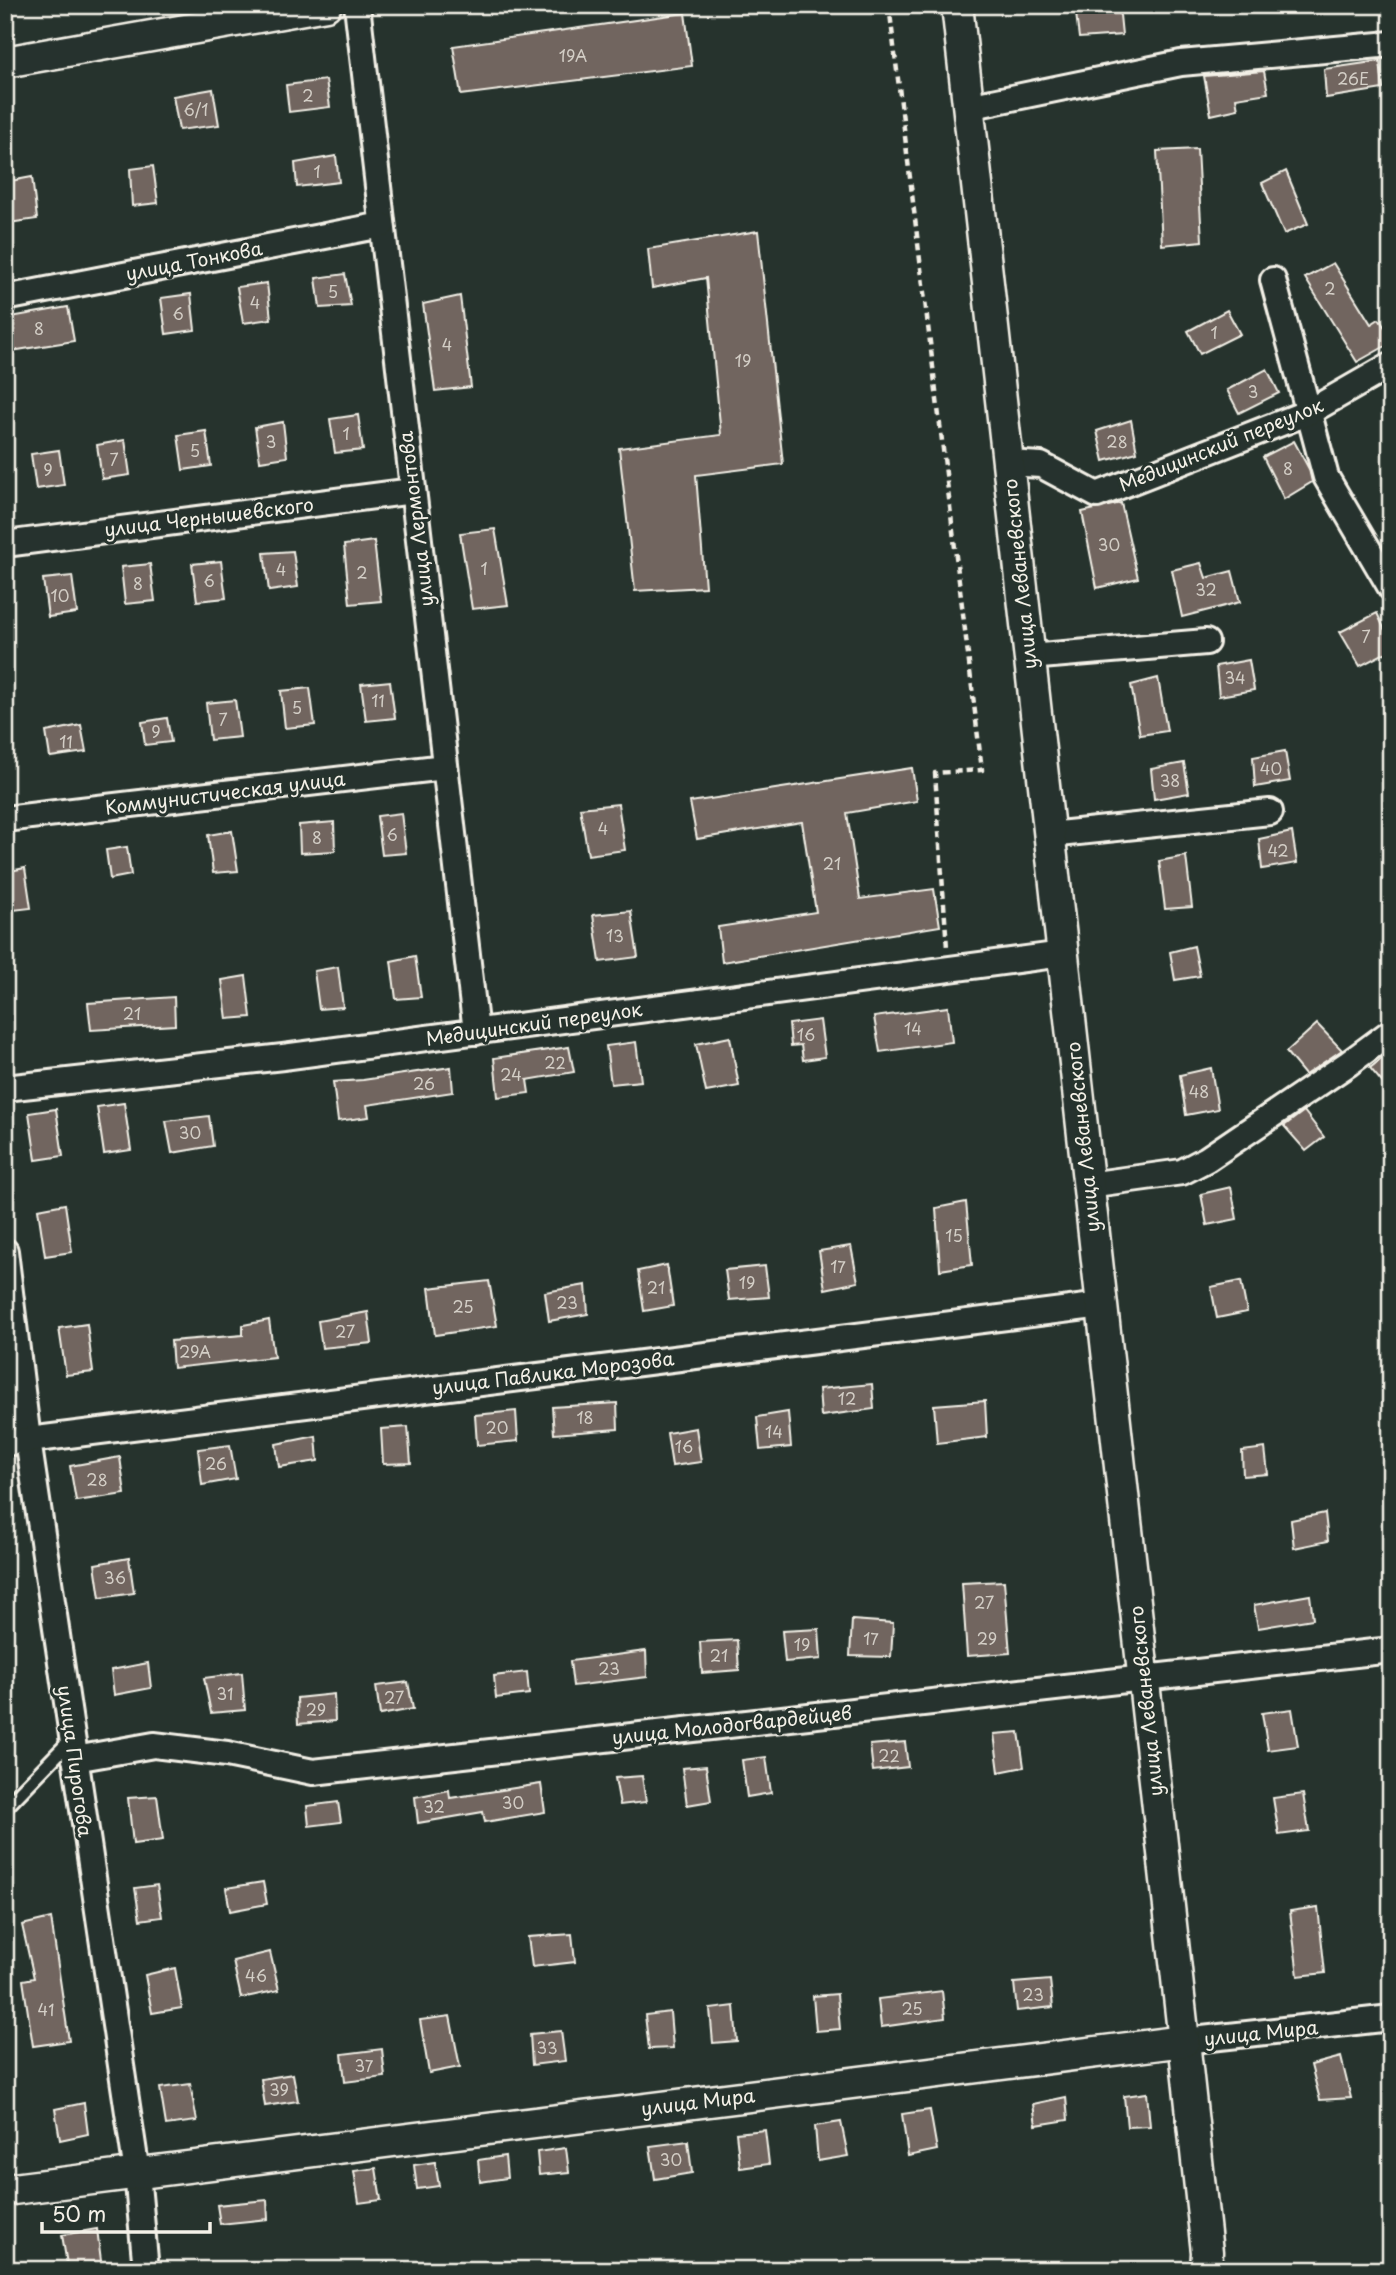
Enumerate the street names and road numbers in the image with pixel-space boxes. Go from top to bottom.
street label: улица Тонкова [123,233,265,287]
street label: Медицинский переулок [1114,390,1328,498]
street label: улица Лермонтова [390,430,440,608]
street label: улица Леваневского [995,477,1043,671]
street label: улица Чернышевского [103,489,315,543]
street label: Коммунистическая улица [103,763,347,821]
street label: Медицинский переулок [424,994,645,1052]
street label: улица Леваневского [1058,1040,1106,1234]
street label: улица Павлика Морозова [430,1343,676,1401]
street label: улица Леваневского [1121,1604,1169,1798]
street label: улица Пирогова [51,1683,101,1839]
street label: улица Молодогвардейцев [610,1697,853,1751]
street label: улица Мира [1203,2012,1319,2052]
street label: улица Мира [639,2080,756,2122]

